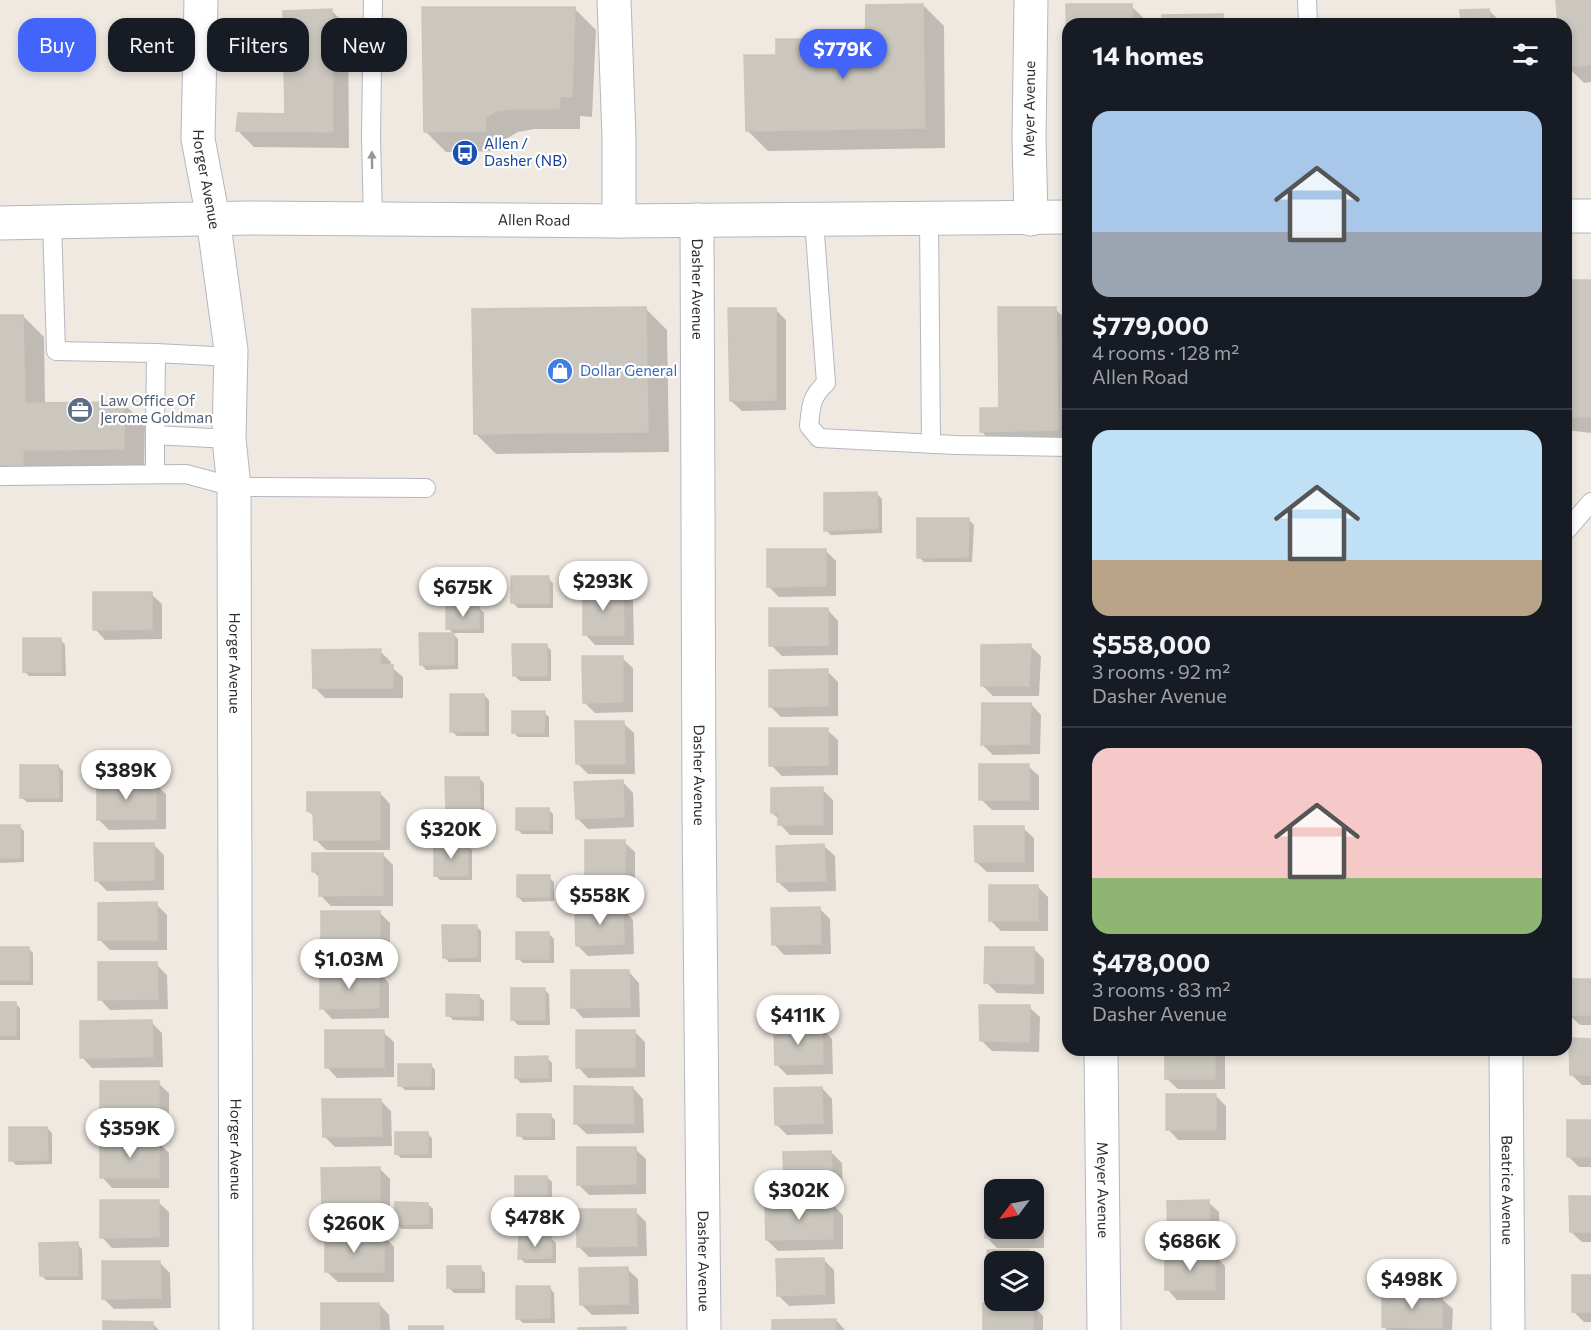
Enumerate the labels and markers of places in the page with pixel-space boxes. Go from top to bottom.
pin: $779K [801,29,885,80]
place label: Allen / Dasher (NB) [484,134,567,169]
bus stop icon: Allen / Dasher (NB) [450,138,480,168]
shop icon: Dollar General [545,356,575,386]
place label: Dollar General [580,361,677,379]
place label: Law Office Of Jerome Goldman [100,391,213,426]
office icon: Law Office Of Jerome Goldman [65,395,95,425]
pin: $293K [561,561,645,612]
pin: $675K [421,567,505,618]
pin: $389K [84,750,168,801]
pin: $320K [409,809,493,860]
pin: $558K [558,875,642,926]
pin: $1.03M [300,939,398,990]
pin: $411K [756,995,840,1046]
pin: $359K [88,1108,172,1159]
pin: $302K [757,1170,841,1221]
pin: $478K [493,1197,577,1248]
pin: $260K [312,1203,396,1254]
pin: $686K [1148,1221,1232,1272]
pin: $498K [1370,1259,1454,1310]

